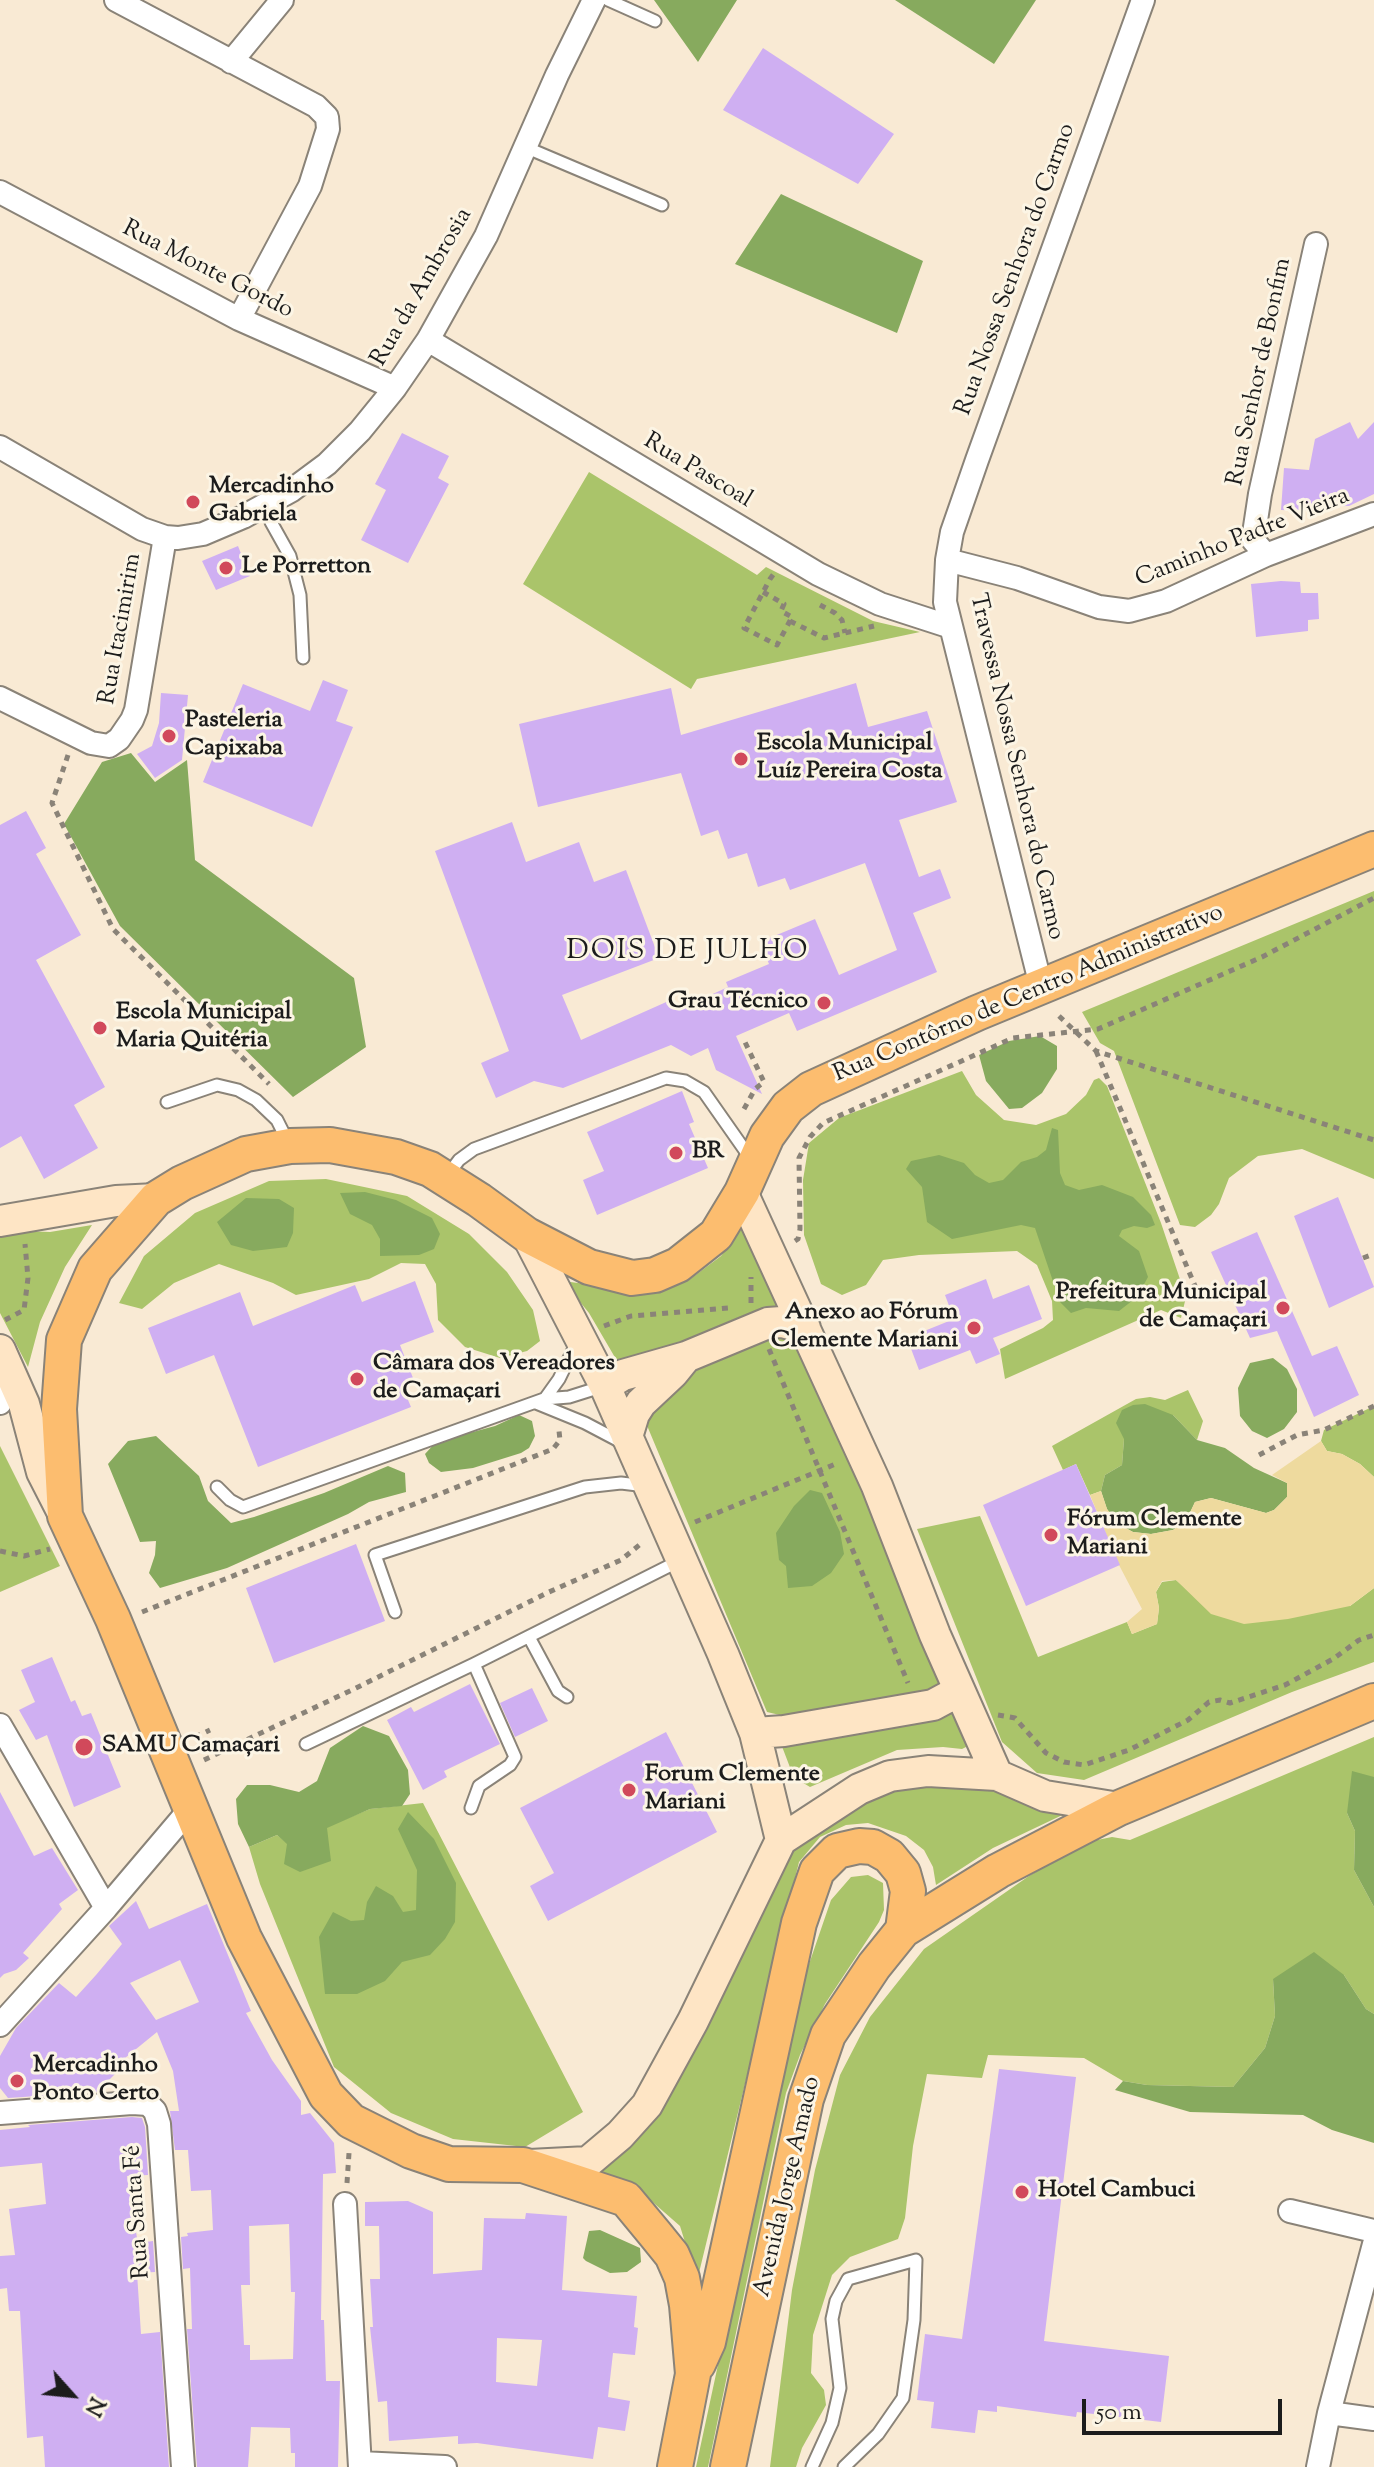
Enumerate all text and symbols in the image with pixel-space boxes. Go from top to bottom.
street label: Rua Nossa Senhora do Carmo [951,120,1083,420]
street label: Rua da Ambrosia [366,204,480,372]
street label: Rua Monte Gordo [117,215,297,327]
street label: Rua Senhor de Bonfim [1223,255,1299,489]
street label: Rua Pascoal [637,428,757,516]
place label: Mercadinho Gabriela [209,474,334,530]
street label: Caminho Padre Vieira [1132,483,1354,595]
marker: Mercadinho Gabriela [184,493,202,511]
street label: Rua Itacimirim [95,551,149,707]
place label: Le Porretton [242,554,371,582]
marker: Le Porretton [217,559,235,577]
street label: Travessa Nossa Senhora do Carmo [961,591,1069,943]
place label: Pasteleria Capixaba [185,708,283,764]
marker: Pasteleria Capixaba [160,727,178,745]
place label: Escola Municipal Luíz Pereira Costa [757,731,943,787]
marker: Escola Municipal Luíz Pereira Costa [732,750,750,768]
street label: Rua Contôrno de Centro Administrativo [830,900,1228,1090]
district label: DOIS DE JULHO [567,936,809,970]
place label: Grau Técnico [668,989,808,1017]
marker: Grau Técnico [815,994,833,1012]
place label: Escola Municipal Maria Quitéria [116,1000,292,1056]
marker: Escola Municipal Maria Quitéria [91,1019,109,1037]
place label: BR [692,1139,724,1167]
marker: BR [667,1144,685,1162]
place label: Prefeitura Municipal de Camaçari [1056,1280,1267,1336]
marker: Prefeitura Municipal de Camaçari [1274,1299,1292,1317]
place label: Anexo ao Fórum Clemente Mariani [771,1300,958,1356]
marker: Anexo ao Fórum Clemente Mariani [965,1319,983,1337]
place label: Câmara dos Vereadores de Camaçari [373,1351,615,1407]
marker: Câmara dos Vereadores de Camaçari [348,1370,366,1388]
place label: Fórum Clemente Mariani [1067,1507,1242,1563]
marker: Fórum Clemente Mariani [1042,1526,1060,1544]
place label: SAMU Camaçari [102,1733,280,1761]
marker: SAMU Camaçari [73,1736,95,1758]
place label: Forum Clemente Mariani [645,1762,820,1818]
marker: Forum Clemente Mariani [620,1781,638,1799]
place label: Mercadinho Ponto Certo [33,2053,159,2109]
marker: Mercadinho Ponto Certo [8,2072,26,2090]
street label: Avenida Jorge Amado [750,2074,828,2300]
street label: Rua Santa Fé [120,2144,158,2280]
place label: Hotel Cambuci [1038,2178,1195,2206]
marker: Hotel Cambuci [1013,2183,1031,2201]
north arrow [32,2355,112,2435]
scale bar [1086,2383,1286,2433]
text: N [75,2391,112,2421]
text: 50 m [1096,2396,1142,2430]

